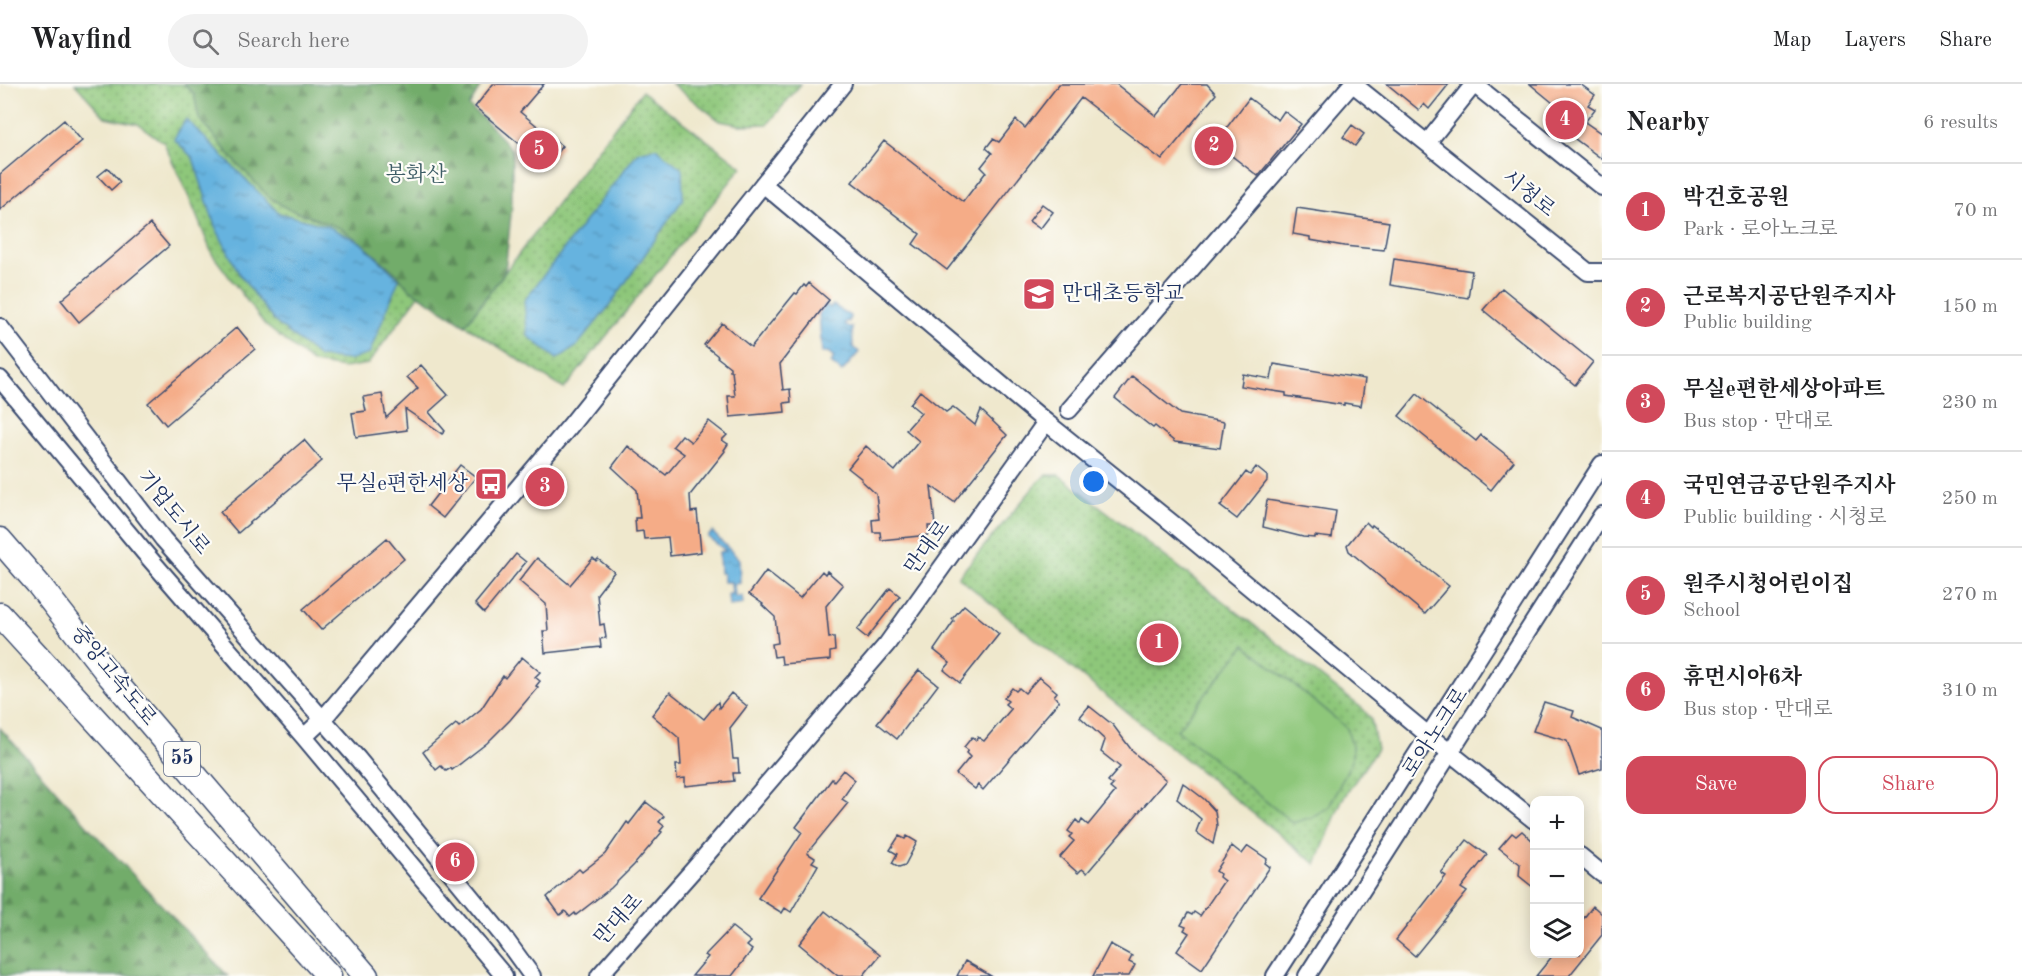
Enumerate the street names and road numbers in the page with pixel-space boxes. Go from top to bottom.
street label: 시청로 [1498,165,1560,221]
street label: 기업도시로 [133,466,215,559]
street label: 만대로 [900,516,954,579]
street label: 중앙고속도로 [67,621,161,730]
street label: 로아노크로 [1398,684,1472,781]
road number: 55 [164,742,200,776]
street label: 만대로 [589,889,647,950]

